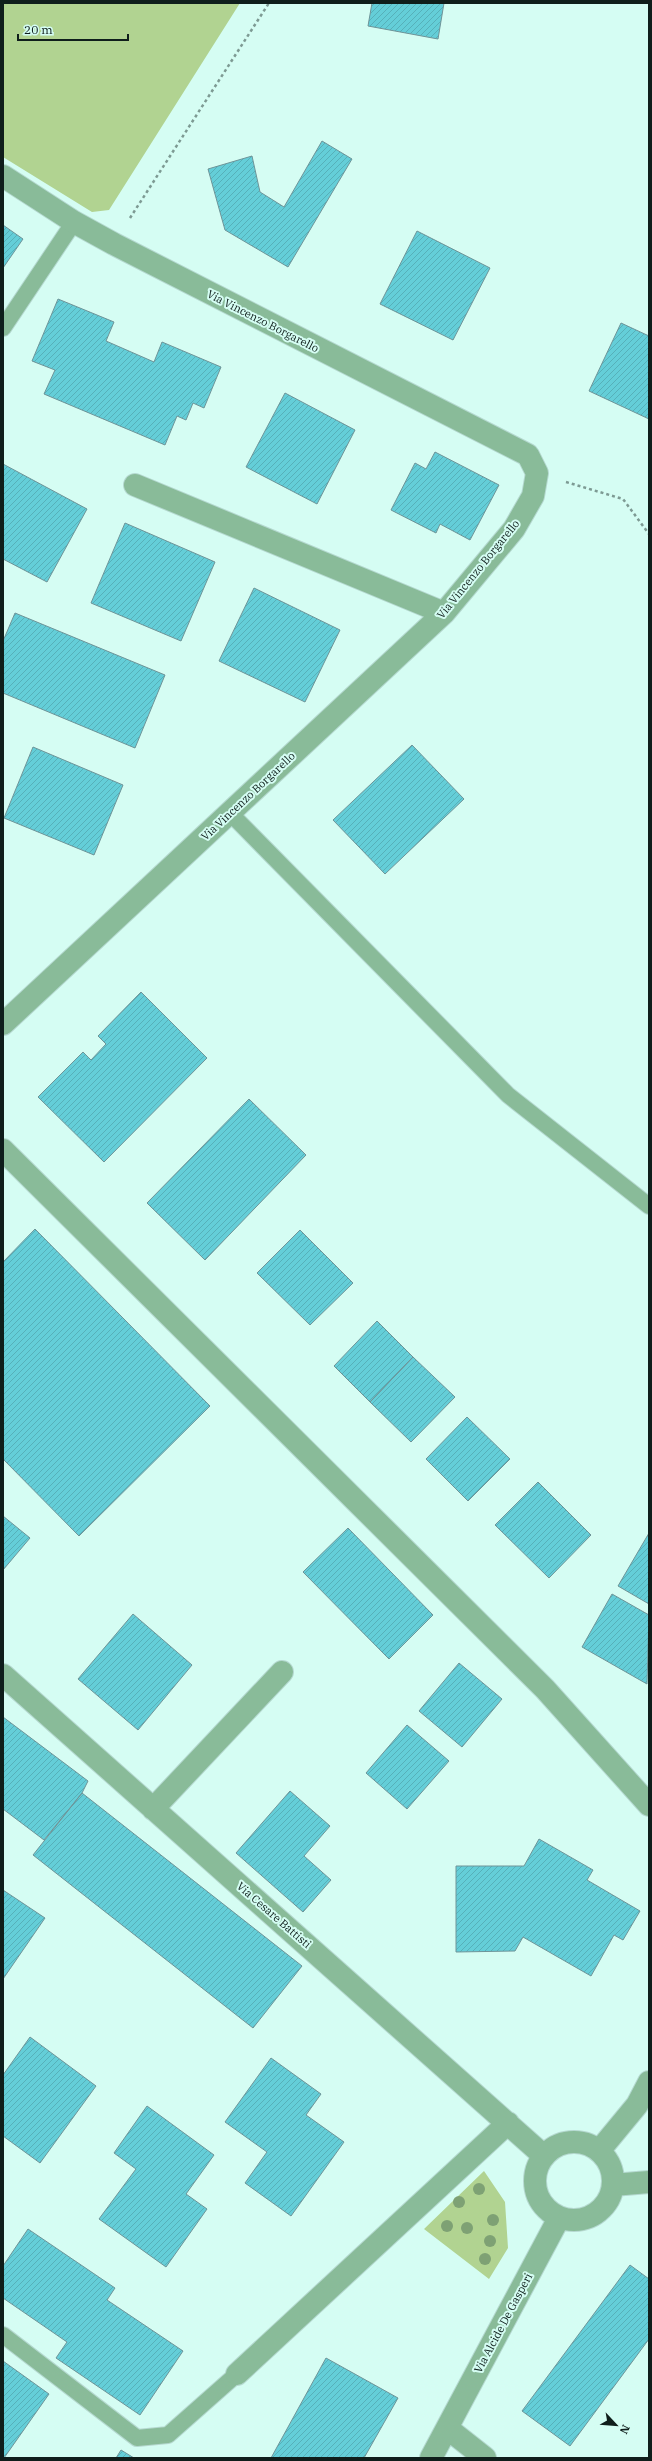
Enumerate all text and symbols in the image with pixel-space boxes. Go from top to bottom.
scale bar [18,16,128,42]
text: 20 m [24,22,53,37]
street label: Via Vincenzo Borgarello [205,287,321,355]
street label: Via Vincenzo Borgarello [434,517,522,621]
street label: Via Vincenzo Borgarello [198,749,298,843]
street label: Via Cesare Battisti [234,1879,314,1951]
street label: Via Alcide De Gasperi [471,2270,535,2375]
north arrow [596,2405,636,2445]
text: N [617,2422,633,2437]

